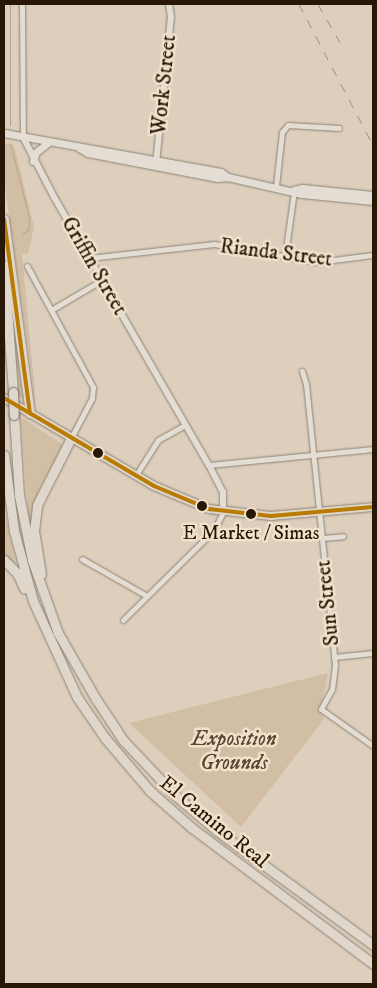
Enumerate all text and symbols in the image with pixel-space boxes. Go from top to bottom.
street label: Work Street [146,34,182,136]
street label: Griffin Street [56,212,132,320]
street label: Rianda Street [218,234,334,272]
unlabelled marker [93,448,103,458]
unlabelled marker [197,501,207,511]
marker: E Market / Simas [246,509,256,519]
place label: E Market / Simas [183,521,319,545]
street label: Sun Street [311,559,345,647]
park label: Exposition Grounds [192,726,276,776]
street label: El Camino Real [154,770,274,874]

